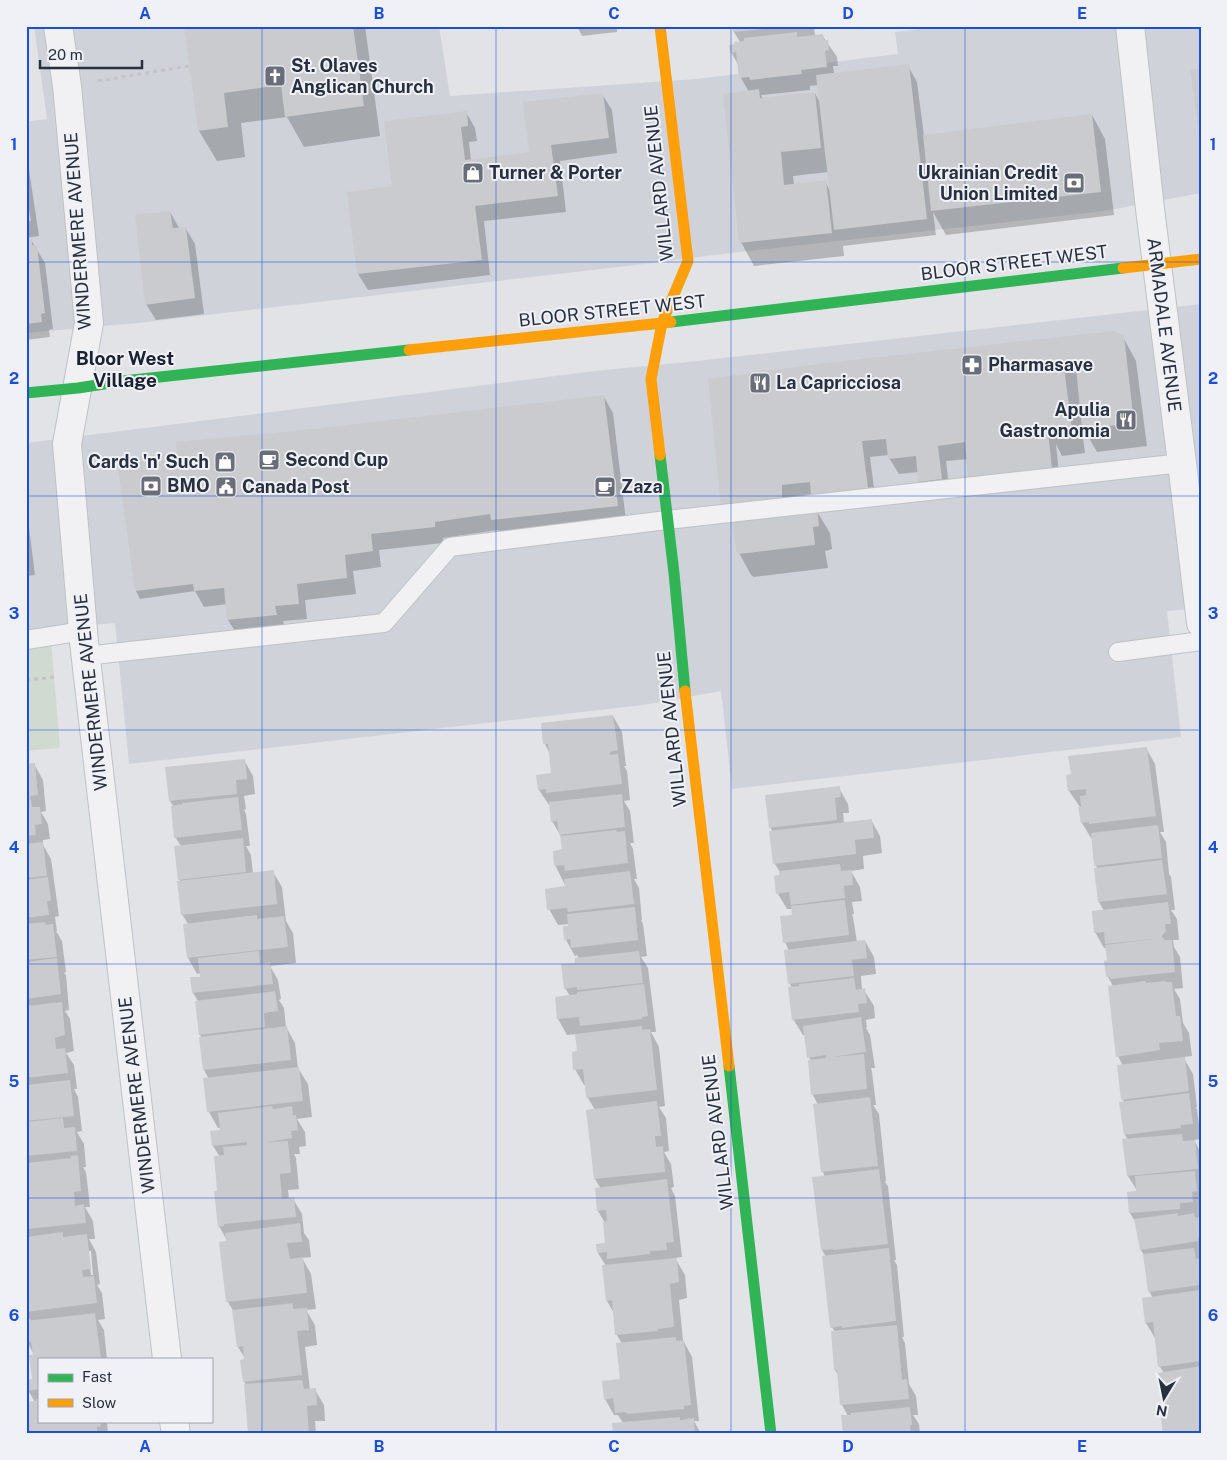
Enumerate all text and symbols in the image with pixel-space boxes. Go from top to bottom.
text: A [139,4,151,23]
text: B [374,4,385,23]
text: C [608,4,620,23]
text: D [842,4,854,23]
text: E [1077,4,1087,23]
scale bar [40,38,142,70]
text: 20 m [48,46,83,63]
place label: St. Olaves Anglican Church [291,55,434,97]
church icon: St. Olaves Anglican Church [263,64,287,88]
street label: WILLARD AVENUE [640,104,677,262]
street label: WINDERMERE AVENUE [60,131,95,331]
text: 1 [11,135,17,154]
text: 1 [1210,135,1216,154]
shop icon: Turner & Porter [461,161,485,185]
place label: Turner & Porter [489,162,623,183]
place label: Ukrainian Credit Union Limited [918,162,1058,204]
bank icon: Ukrainian Credit Union Limited [1062,171,1086,195]
street label: ARMADALE AVENUE [1143,236,1186,413]
street label: BLOOR STREET WEST [919,241,1109,284]
street label: BLOOR STREET WEST [517,290,707,331]
district label: Bloor West Village [76,347,174,391]
pharmacy icon: Pharmasave [960,353,984,377]
place label: Pharmasave [988,354,1093,375]
text: 2 [9,369,19,388]
text: 2 [1208,369,1218,388]
restaurant icon: La Capricciosa [748,371,772,395]
place label: La Capricciosa [776,372,901,393]
place label: Apulia Gastronomia [999,399,1110,441]
restaurant icon: Apulia Gastronomia [1114,408,1138,432]
cafe icon: Second Cup [257,448,281,472]
place label: Second Cup [285,449,388,470]
shop icon: Cards 'n' Such [213,450,237,474]
place label: Cards 'n' Such [88,451,209,472]
bank icon: BMO [139,474,163,498]
place label: BMO [167,475,210,496]
public building icon: Canada Post [214,475,238,499]
cafe icon: Zaza [593,475,617,499]
place label: Canada Post [242,476,350,497]
place label: Zaza [621,476,663,497]
street label: WINDERMERE AVENUE [70,592,111,792]
text: 3 [9,604,19,623]
text: 3 [1208,604,1218,623]
street label: WILLARD AVENUE [653,650,690,808]
text: 4 [9,838,20,857]
text: 4 [1208,838,1219,857]
street label: WINDERMERE AVENUE [114,995,159,1195]
street label: WILLARD AVENUE [698,1053,737,1211]
text: 5 [9,1072,20,1091]
text: 5 [1208,1072,1219,1091]
text: 6 [9,1306,19,1325]
text: 6 [1208,1306,1218,1325]
legend [38,1358,212,1422]
text: Fast [82,1368,112,1385]
north arrow [1140,1372,1190,1422]
text: Slow [82,1394,117,1411]
text: N [1155,1402,1169,1420]
text: A [139,1437,151,1456]
text: B [374,1437,385,1456]
text: C [608,1437,620,1456]
text: D [842,1437,854,1456]
text: E [1077,1437,1087,1456]

